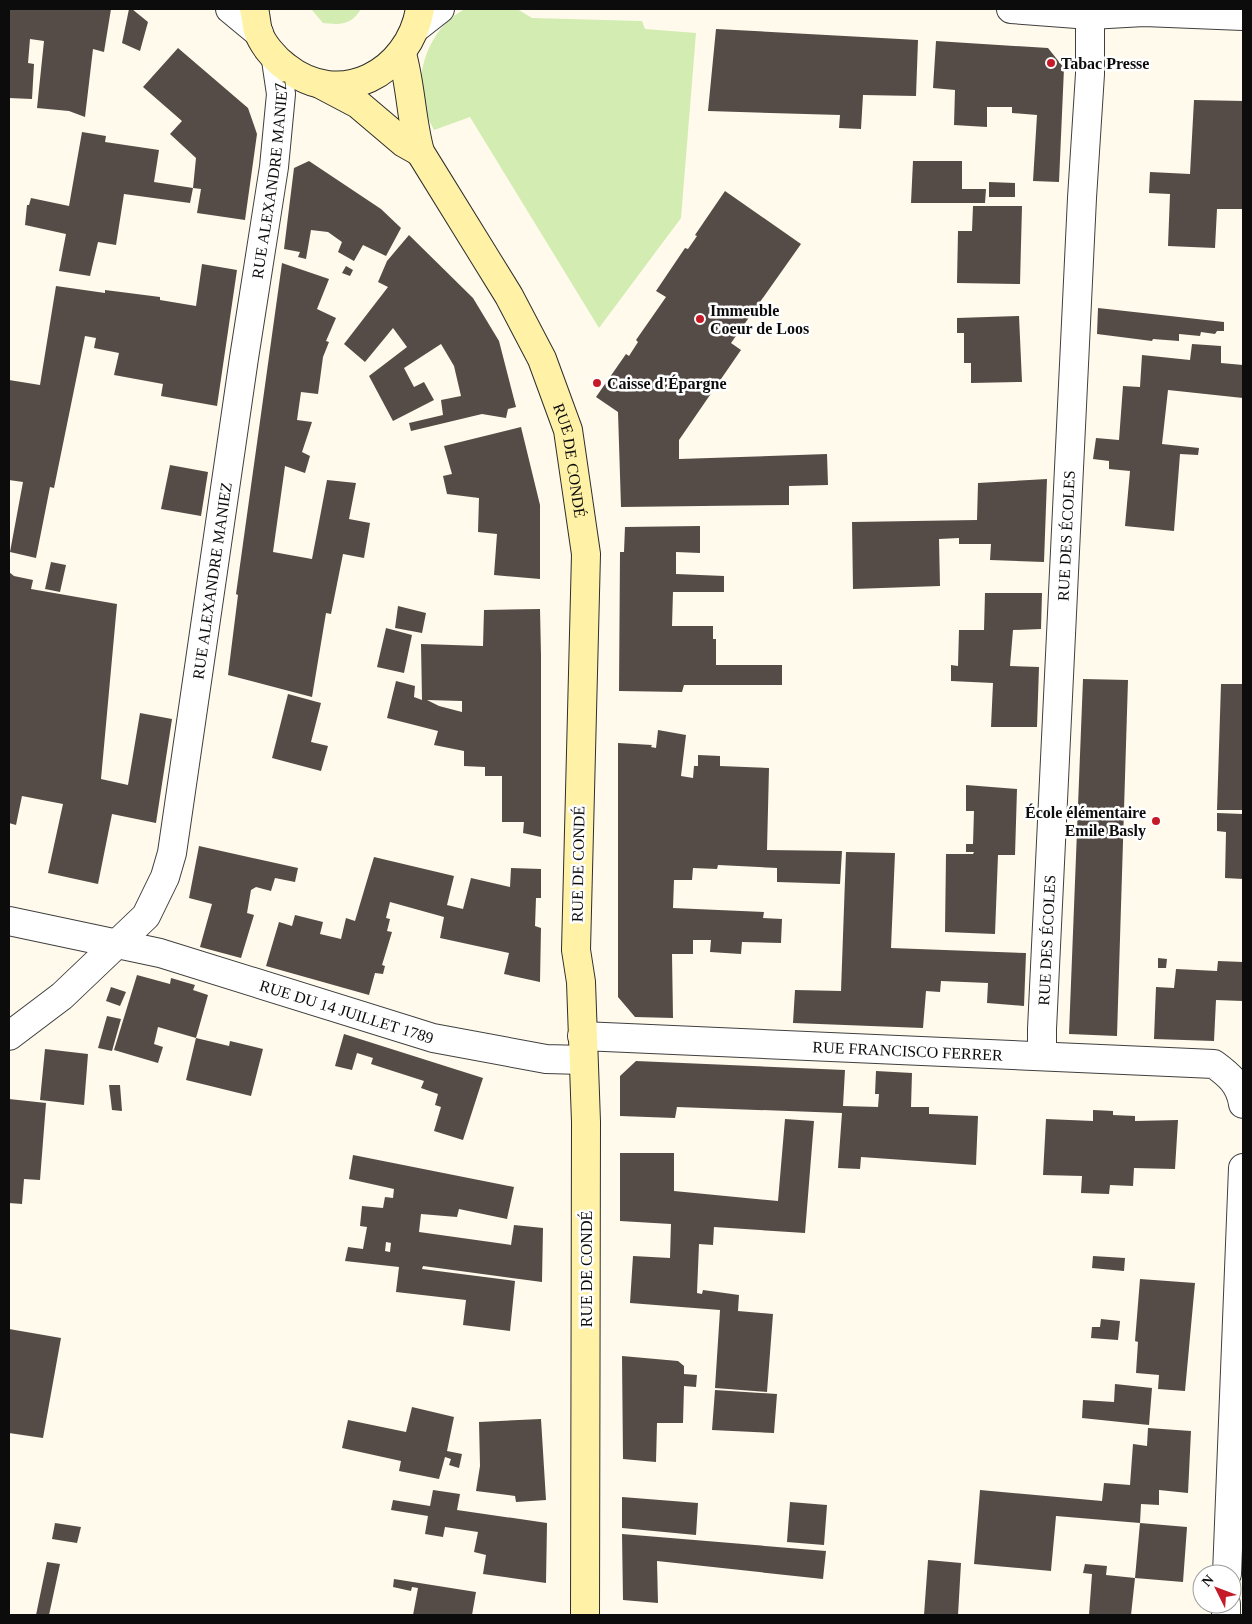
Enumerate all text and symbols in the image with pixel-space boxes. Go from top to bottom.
place label: Tabac Presse [1061,55,1149,72]
marker: Tabac Presse [1045,57,1057,69]
street label: RUE ALEXANDRE MANIEZ [248,80,290,280]
place label: Immeuble Coeur de Loos [710,302,809,337]
marker: Immeuble Coeur de Loos [694,313,706,325]
place label: Caisse d'Épargne [607,374,727,393]
marker: Caisse d'Épargne [591,377,603,389]
street label: RUE DE CONDÉ [550,401,590,519]
street label: RUE DES ÉCOLES [1054,470,1077,601]
street label: RUE ALEXANDRE MANIEZ [189,481,234,680]
place label: École élémentaire Emile Basly [1025,803,1146,840]
street label: RUE DE CONDÉ [567,806,588,922]
marker: École élémentaire Emile Basly [1150,815,1162,827]
street label: RUE DES ÉCOLES [1035,874,1058,1006]
street label: RUE DU 14 JUILLET 1789 [258,976,436,1046]
street label: RUE FRANCISCO FERRER [812,1038,1003,1063]
street label: RUE DE CONDÉ [577,1211,595,1327]
north arrow [1192,1564,1242,1614]
text: N [1199,1572,1217,1589]

